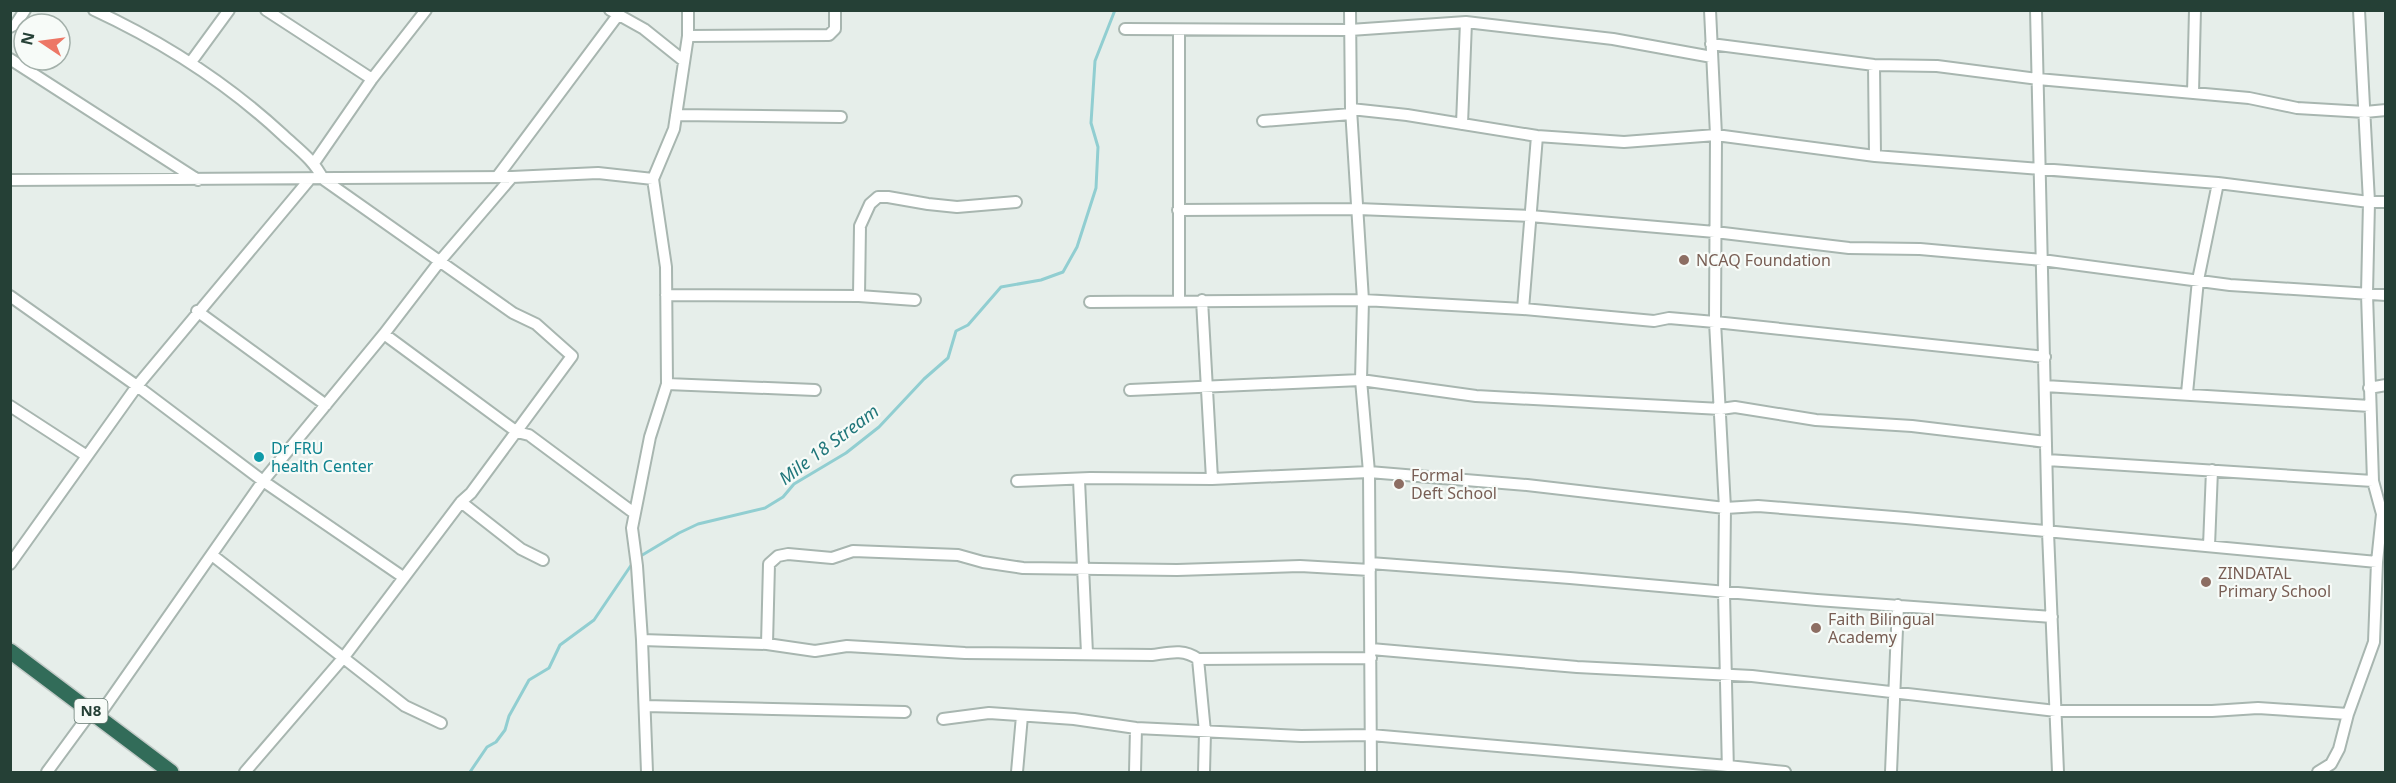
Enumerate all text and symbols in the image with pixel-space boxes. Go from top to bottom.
north arrow [12,12,72,72]
text: N [15,30,40,47]
place label: NCAQ Foundation [1696,249,1831,271]
marker: NCAQ Foundation [1677,253,1691,267]
water label: Mile 18 Stream [773,399,883,490]
place label: Dr FRU health Center [271,437,374,477]
marker: Dr FRU health Center [252,450,266,464]
place label: Formal Deft School [1411,464,1497,504]
marker: Formal Deft School [1392,477,1406,491]
place label: ZINDATAL Primary School [2218,562,2331,602]
marker: ZINDATAL Primary School [2199,575,2213,589]
place label: Faith Bilingual Academy [1828,608,1935,648]
marker: Faith Bilingual Academy [1809,621,1823,635]
road number: N8 [74,699,107,723]

